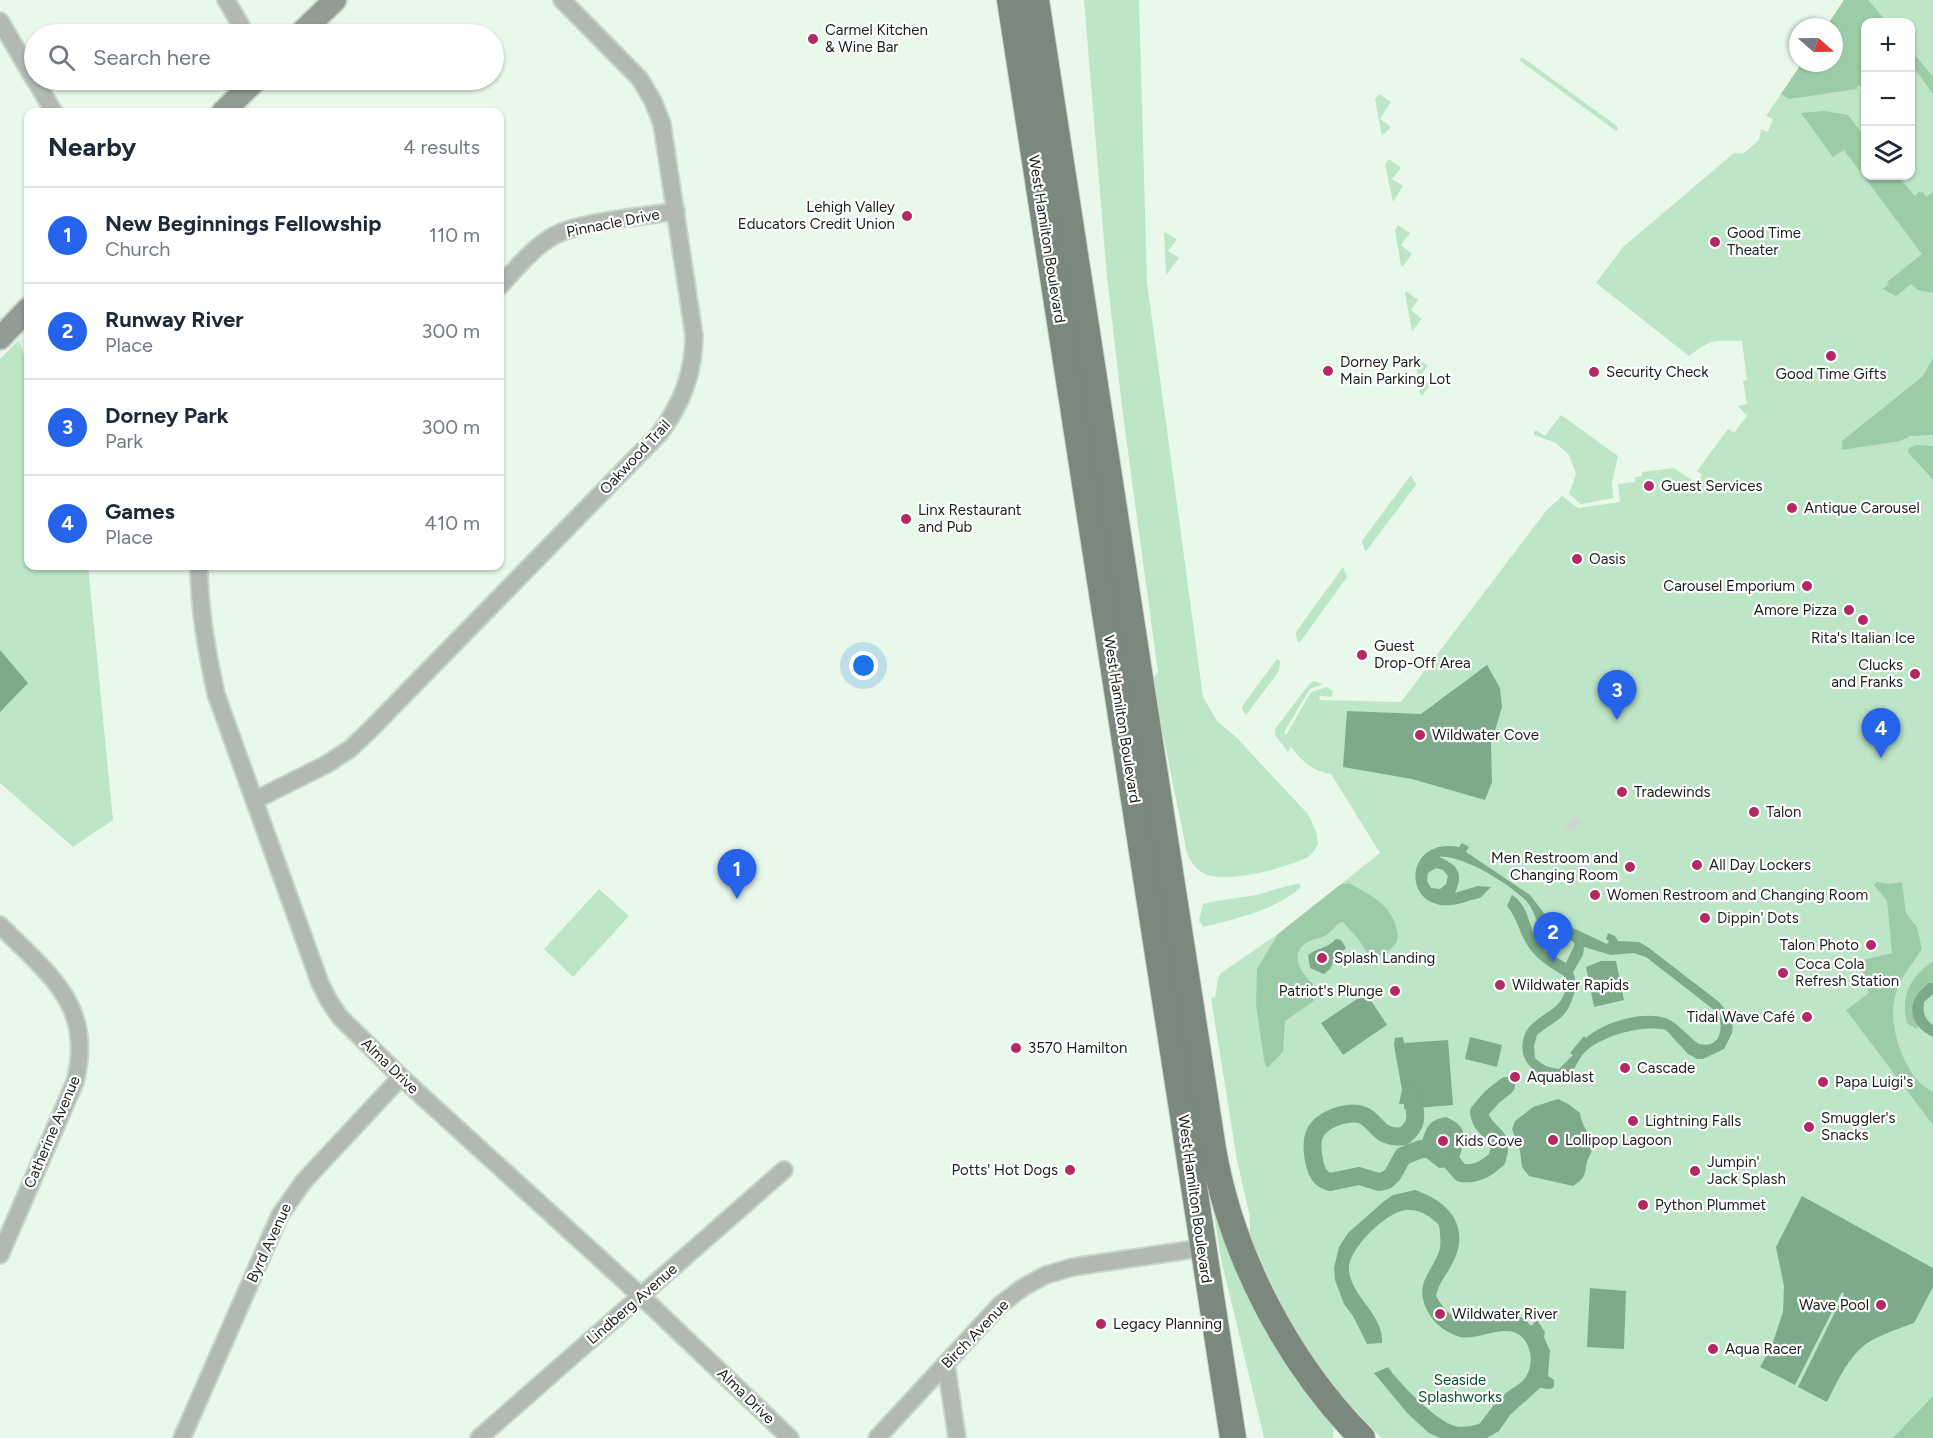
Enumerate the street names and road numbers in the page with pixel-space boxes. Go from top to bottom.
street label: West Hamilton Boulevard [1025,154,1069,324]
street label: Pinnacle Drive [565,205,661,241]
street label: Oakwood Trail [596,416,674,498]
street label: West Hamilton Boulevard [1100,634,1144,804]
street label: Alma Drive [358,1034,422,1098]
street label: Catherine Avenue [20,1073,84,1191]
street label: West Hamilton Boulevard [1174,1114,1216,1284]
street label: Byrd Avenue [243,1201,295,1285]
street label: Lindberg Avenue [583,1260,681,1348]
street label: Birch Avenue [938,1296,1012,1372]
street label: Alma Drive [714,1364,778,1428]

